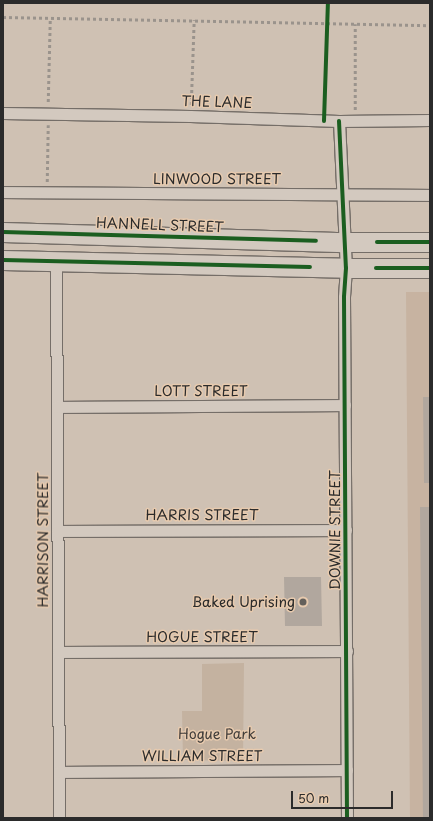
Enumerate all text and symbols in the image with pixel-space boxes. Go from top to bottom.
street label: THE LANE [181,92,253,112]
street label: LINWOOD STREET [152,171,282,187]
street label: HANNELL STREET [95,214,225,236]
street label: LOTT STREET [153,383,249,399]
street label: DOWNIE STREET [327,470,343,590]
street label: HARRISON STREET [35,472,51,608]
street label: HARRIS STREET [144,507,260,523]
place label: Baked Uprising [191,594,295,610]
marker: Baked Uprising [298,597,308,607]
street label: HOGUE STREET [146,629,258,645]
park label: Hogue Park [178,726,256,742]
street label: WILLIAM STREET [141,748,263,764]
scale bar [293,783,395,809]
text: 50 m [298,789,329,807]

